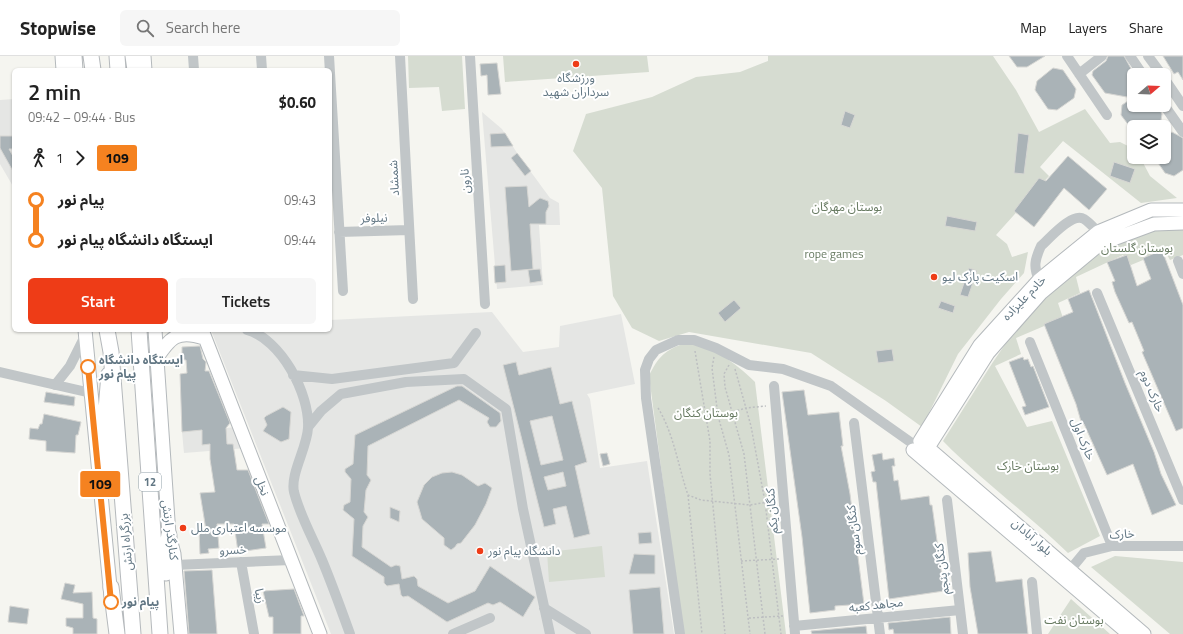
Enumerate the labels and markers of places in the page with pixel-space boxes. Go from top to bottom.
marker: ورزشگاه سرداران شهید [571,59,581,69]
place label: ورزشگاه سرداران شهید [543,68,609,101]
place label: اسکیت پارک لیو [942,267,1018,286]
marker: اسکیت پارک لیو [929,272,939,282]
place label: ایستگاه دانشگاه پیام نور [98,350,183,383]
marker: ایستگاه دانشگاه پیام نور [80,359,96,375]
place label: موسسه اعتباری ملل [191,518,287,537]
marker: موسسه اعتباری ملل [178,523,188,533]
place label: دانشگاه پیام نور [487,541,561,560]
marker: دانشگاه پیام نور [475,546,485,556]
place label: پیام نور [121,592,159,611]
marker: پیام نور [103,594,119,610]

